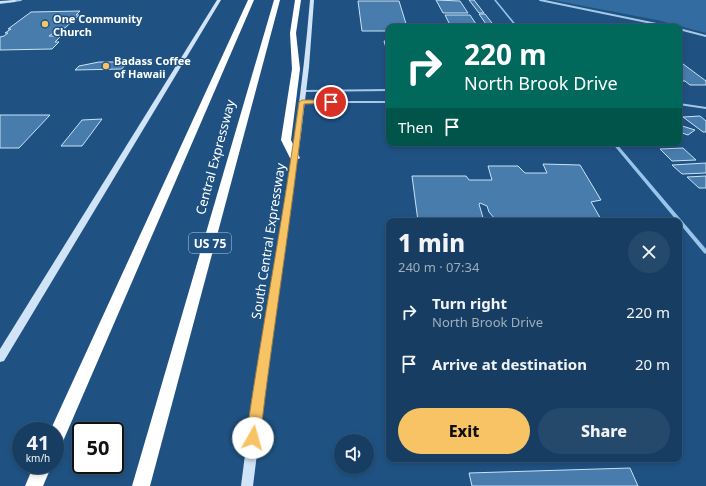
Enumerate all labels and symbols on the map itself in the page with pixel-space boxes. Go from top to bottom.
place label: One Community Church [53,11,143,39]
marker: One Community Church [40,19,50,29]
place label: Badass Coffee of Hawaii [114,53,191,81]
marker: Badass Coffee of Hawaii [101,61,111,71]
pin [314,85,348,119]
street label: Central Expressway [191,97,239,217]
street label: South Central Expressway [247,161,289,320]
road number: US 75 [189,233,231,253]
position arrow [232,417,274,459]
speed limit sign: 50 [72,422,124,474]

